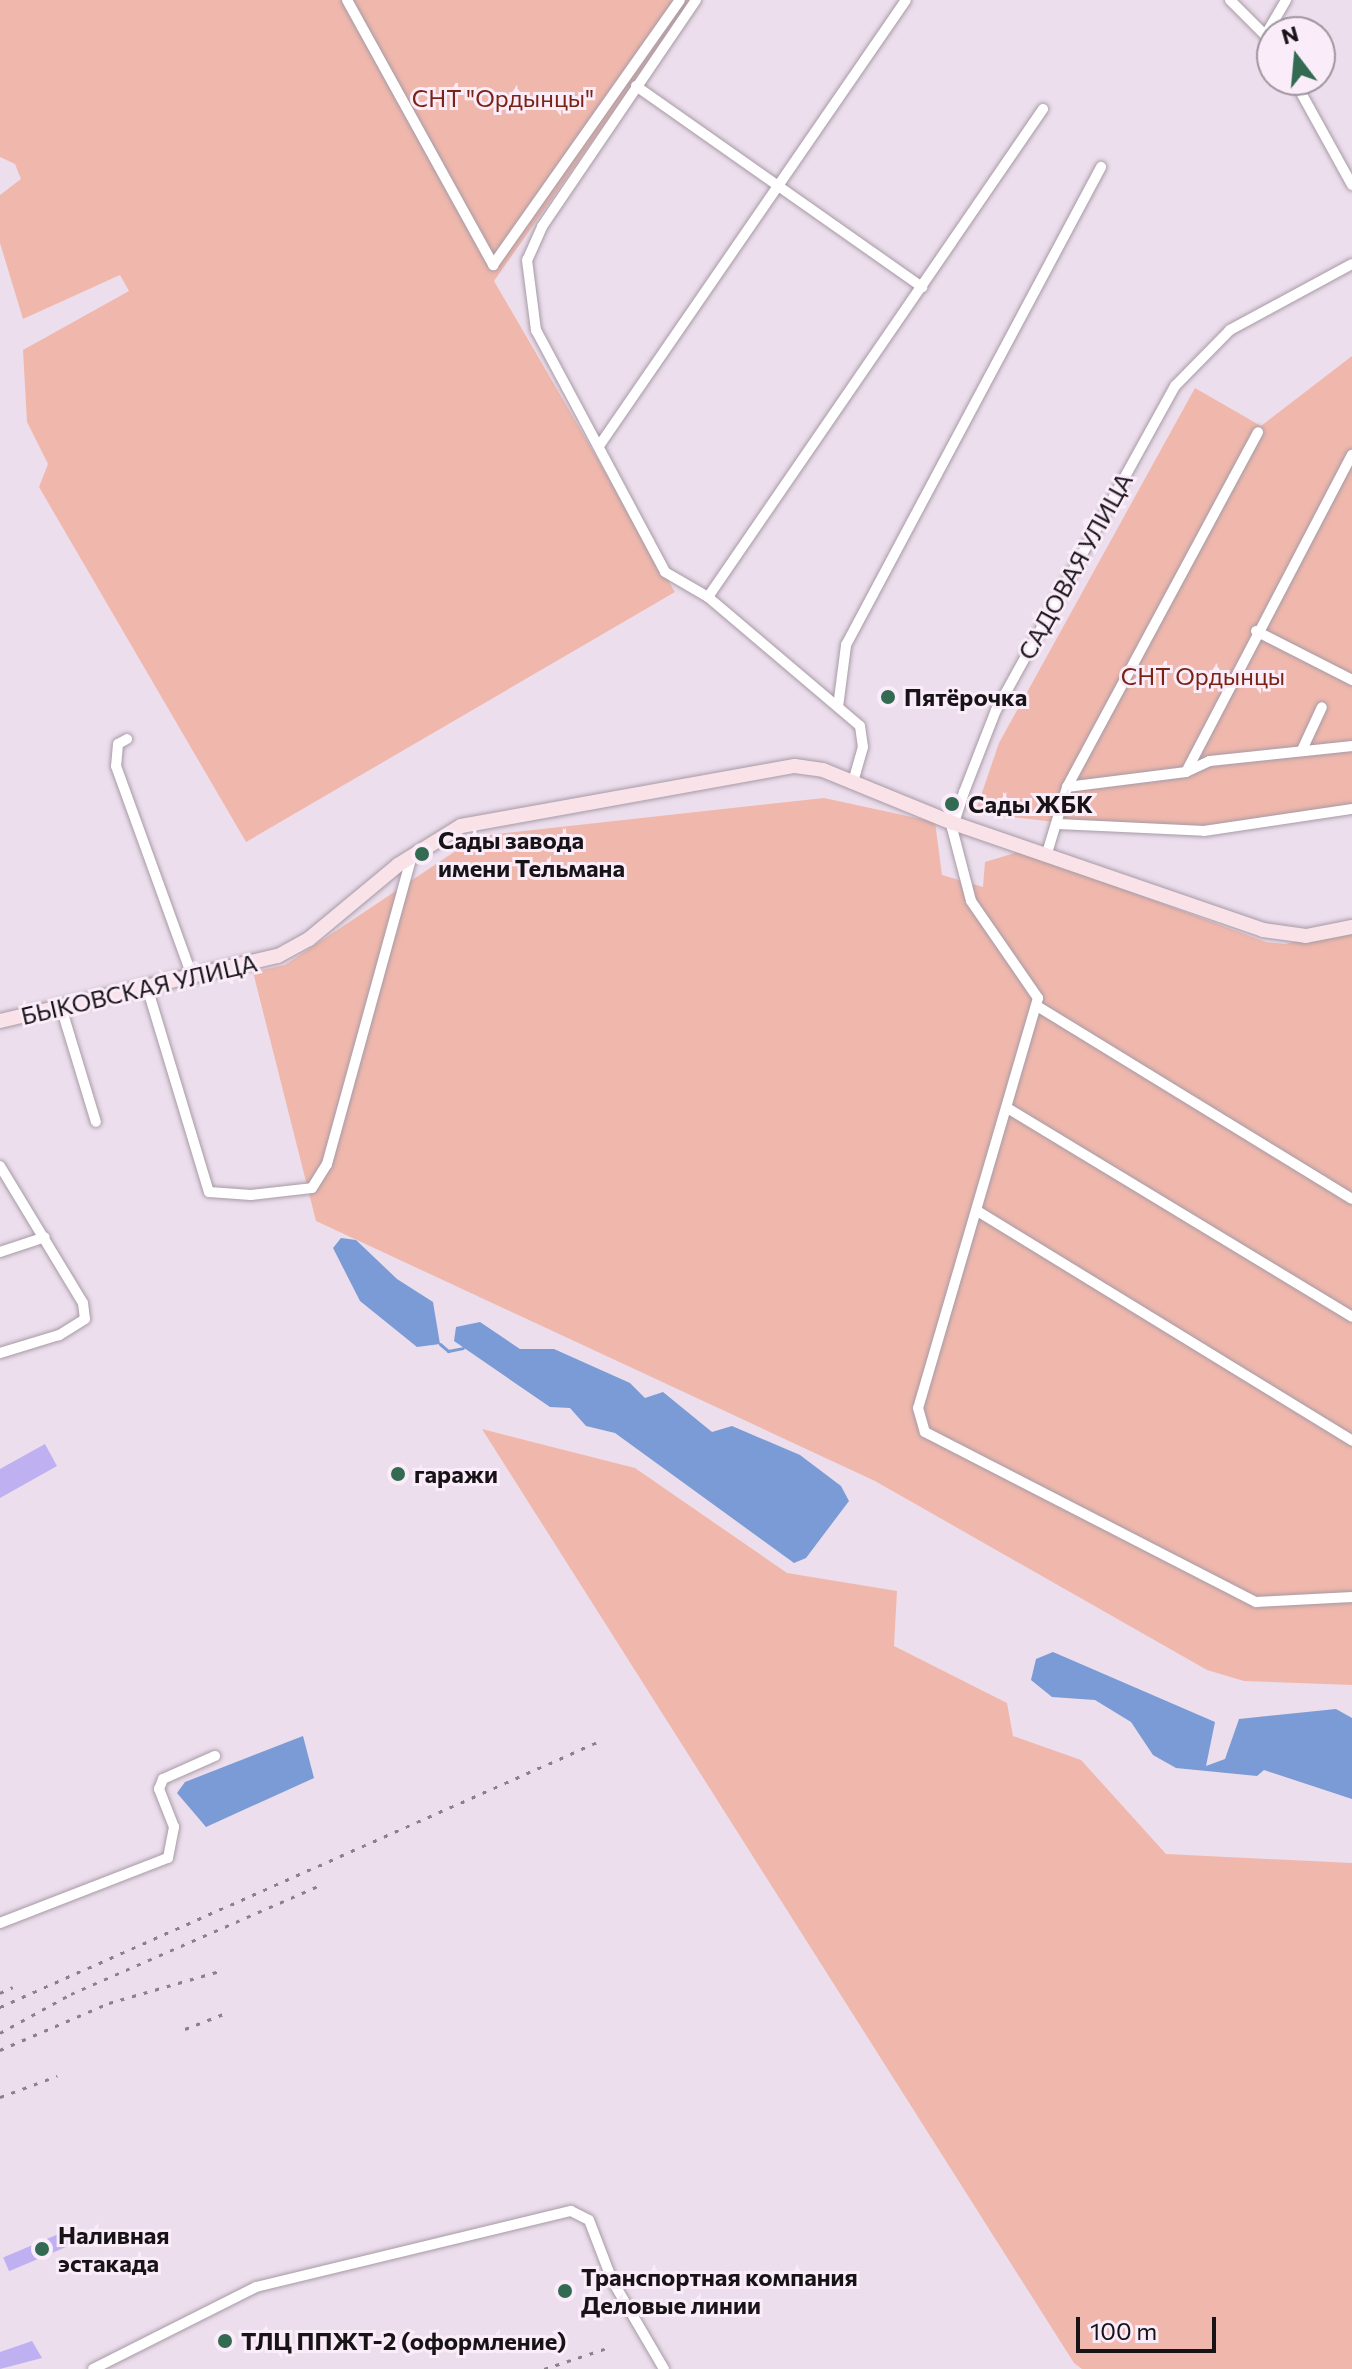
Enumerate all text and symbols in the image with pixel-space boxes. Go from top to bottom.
north arrow [1256,16,1336,96]
text: N [1278,19,1301,50]
park label: СНТ "Ордынцы" [412,84,594,112]
street label: САДОВАЯ УЛИЦА [1012,468,1138,664]
park label: СНТ Ордынцы [1121,662,1285,690]
place label: Пятёрочка [904,683,1027,711]
marker: Пятёрочка [879,688,897,706]
place label: Сады ЖБК [968,790,1093,818]
marker: Сады ЖБК [943,795,961,813]
place label: Сады завода имени Тельмана [438,826,625,882]
marker: Сады завода имени Тельмана [413,845,431,863]
street label: БЫКОВСКАЯ УЛИЦА [18,948,260,1030]
place label: гаражи [414,1460,498,1488]
marker: гаражи [389,1465,407,1483]
place label: Наливная эстакада [58,2221,170,2277]
marker: Наливная эстакада [33,2240,51,2258]
place label: Транспортная компания Деловые линии [581,2263,858,2319]
marker: Транспортная компания Деловые линии [556,2282,574,2300]
scale bar [1080,2301,1220,2351]
text: 100 m [1090,2316,1157,2345]
place label: ТЛЦ ППЖТ-2 (оформление) [241,2327,566,2355]
marker: ТЛЦ ППЖТ-2 (оформление) [216,2332,234,2350]

